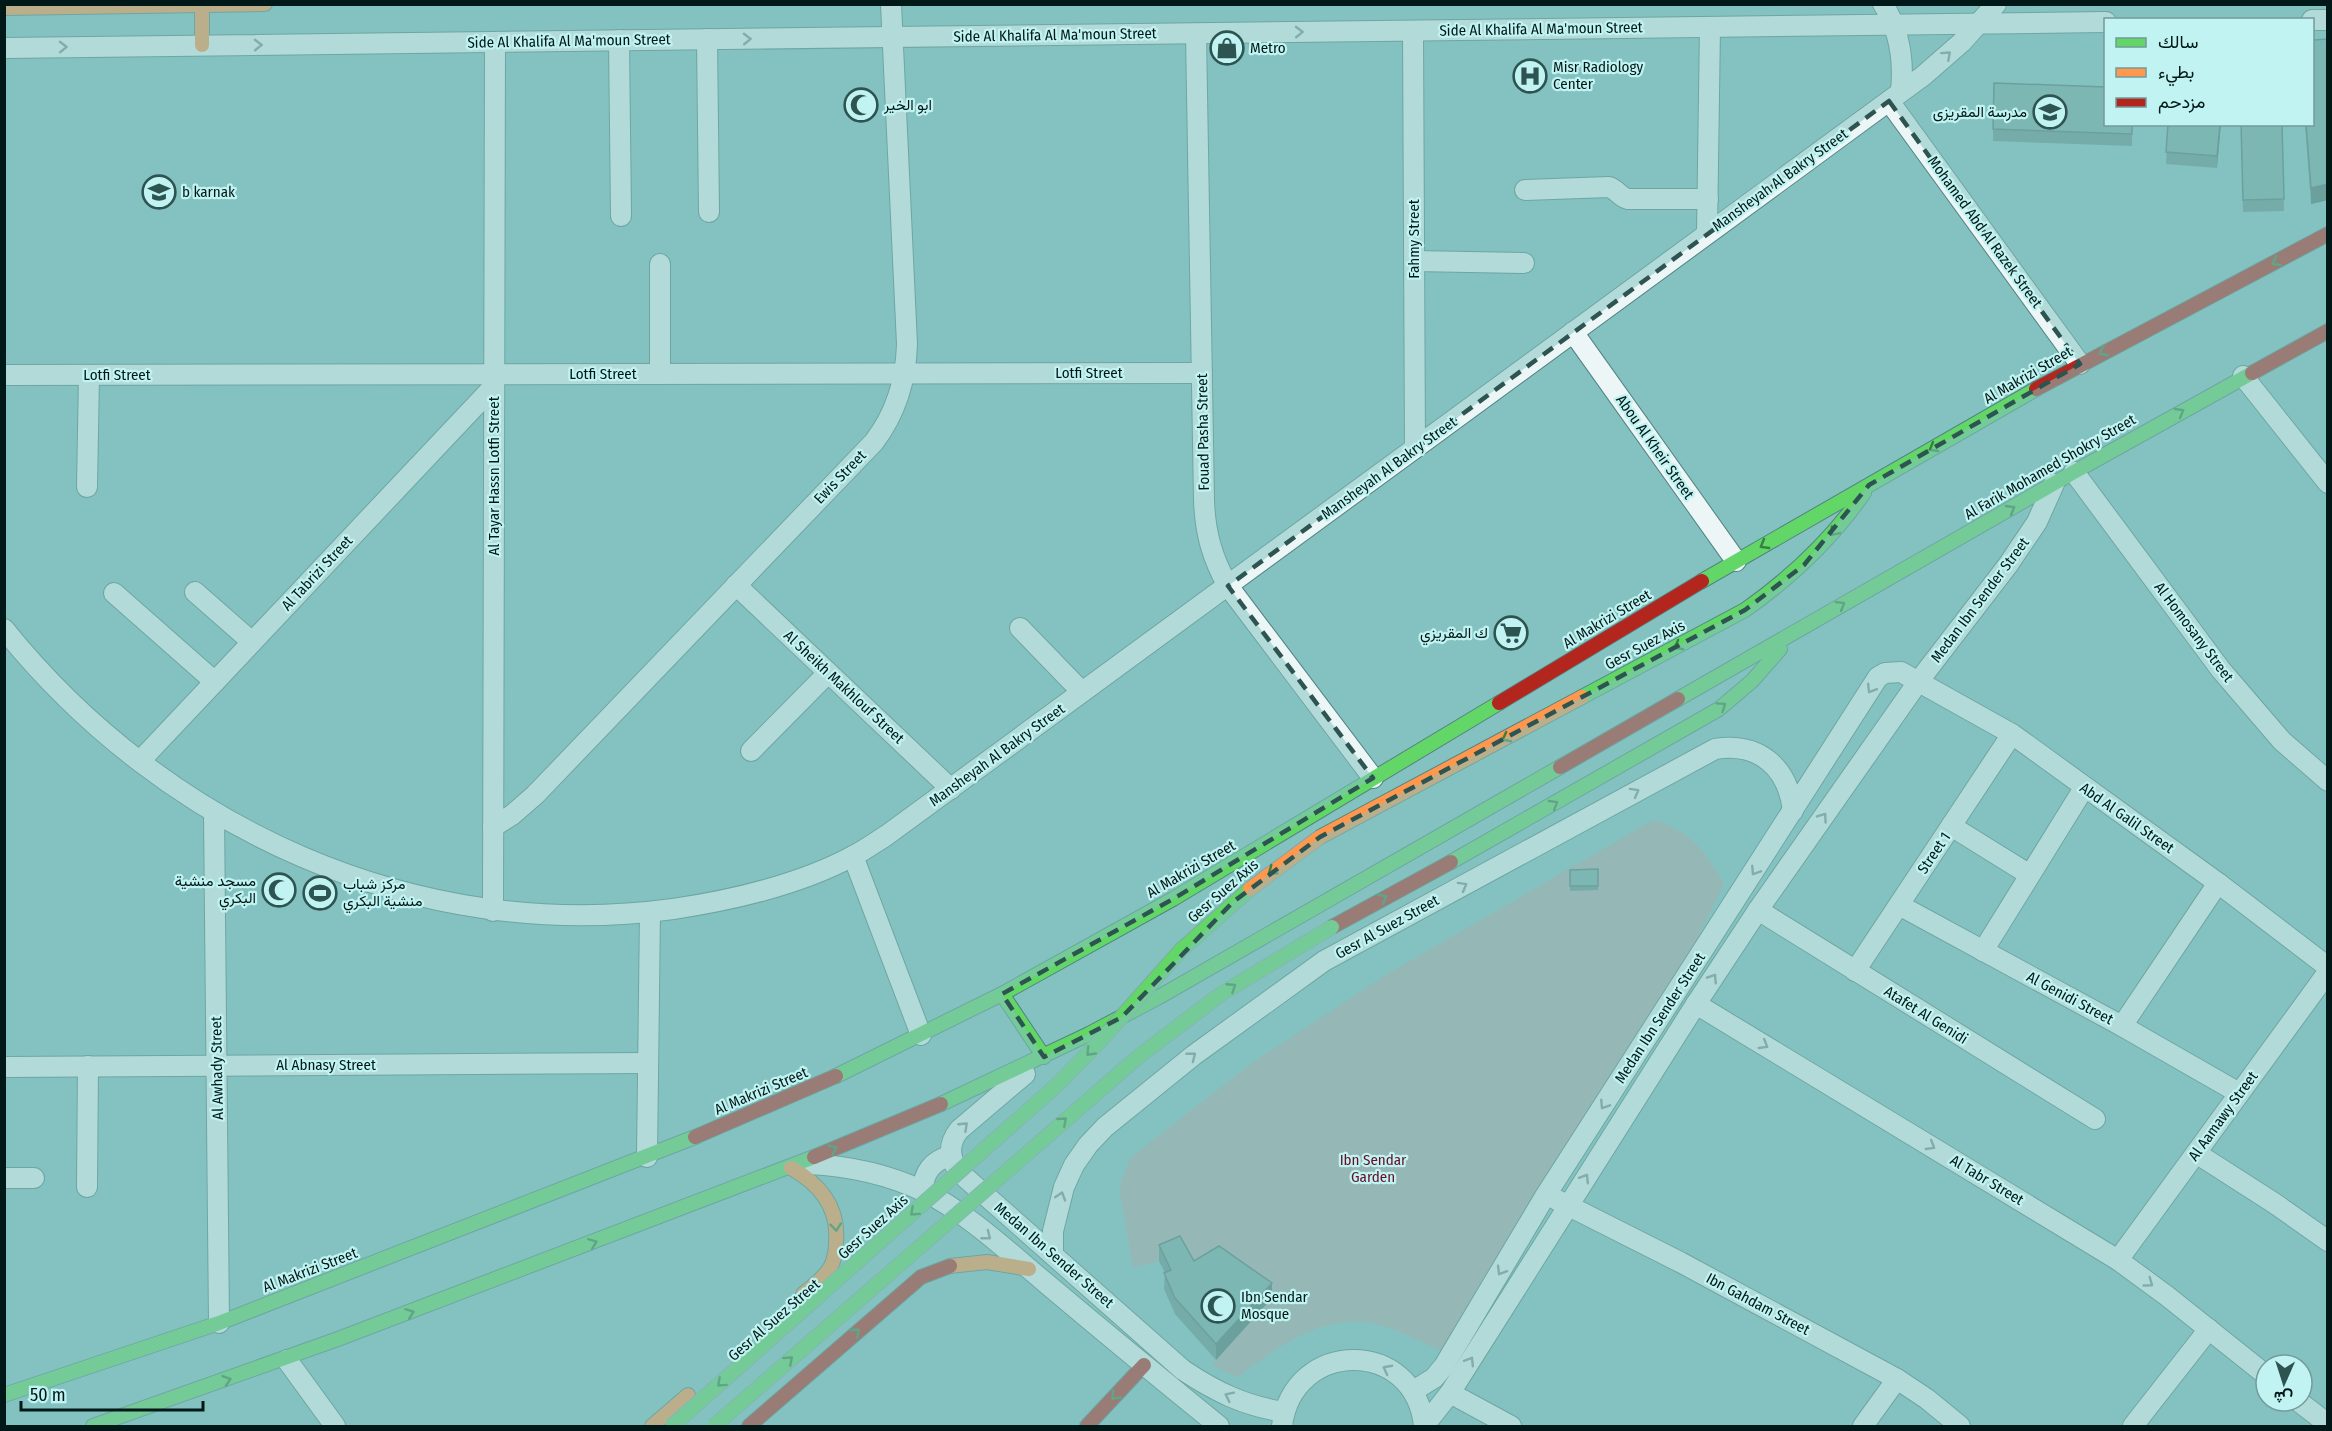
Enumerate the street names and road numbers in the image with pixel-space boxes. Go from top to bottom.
street label: Side Al Khalifa Al Ma'moun Street [1439,18,1643,40]
street label: Side Al Khalifa Al Ma'moun Street [953,24,1157,46]
street label: Side Al Khalifa Al Ma'moun Street [467,30,671,52]
street label: Mansheyah Al Bakry Street [1709,125,1851,235]
street label: Mohamed Abd Al Razek Street [1924,153,2046,311]
street label: Fahmy Street [1405,199,1423,279]
street label: Al Makrizi Street [1980,342,2076,408]
street label: Lotfi Street [1055,364,1123,382]
street label: Lotfi Street [569,365,637,383]
street label: Lotfi Street [83,366,151,384]
street label: Fouad Pasha Street [1193,373,1213,491]
street label: Abou Al Kheir Street [1612,391,1698,503]
street label: Al Tayar Hassn Lotfi Street [485,396,503,556]
street label: Al Farik Mohamed Shokry Street [1961,410,2139,523]
street label: Mansheyah Al Bakry Street [1318,413,1460,523]
street label: Ewis Street [810,446,870,507]
street label: Al Tabrizi Street [278,532,356,614]
street label: Medan Ibn Sender Street [1927,534,2033,666]
street label: Al Homosany Street [2151,579,2237,686]
street label: Al Makrizi Street [1560,586,1654,652]
street label: Gesr Suez Axis [1602,616,1688,674]
street label: Al Sheikh Makhlouf Street [780,627,908,747]
street label: Mansheyah Al Bakry Street [926,700,1068,810]
street label: Abd Al Galil Street [2076,779,2178,857]
street label: Street 1 [1914,829,1954,877]
street label: Al Makrizi Street [1143,836,1239,902]
street label: Gesr Suez Axis [1184,855,1262,927]
street label: Gesr Al Suez Street [1332,891,1442,963]
street label: Medan Ibn Sender Street [1611,949,1709,1087]
street label: Al Genidi Street [2024,968,2116,1028]
street label: Atafet Al Genidi [1881,982,1971,1048]
street label: Al Awhady Street [207,1016,227,1120]
street label: Al Abnasy Street [276,1056,376,1074]
street label: Al Makrizi Street [712,1063,810,1119]
street label: Al Aamawy Street [2184,1068,2262,1164]
street label: Al Tabr Street [1947,1151,2027,1209]
street label: Gesr Suez Axis [834,1191,912,1263]
street label: Medan Ibn Sender Street [991,1198,1117,1312]
street label: Al Makrizi Street [260,1244,360,1296]
street label: Ibn Gahdam Street [1703,1269,1813,1339]
street label: Gesr Al Suez Street [725,1275,824,1365]

